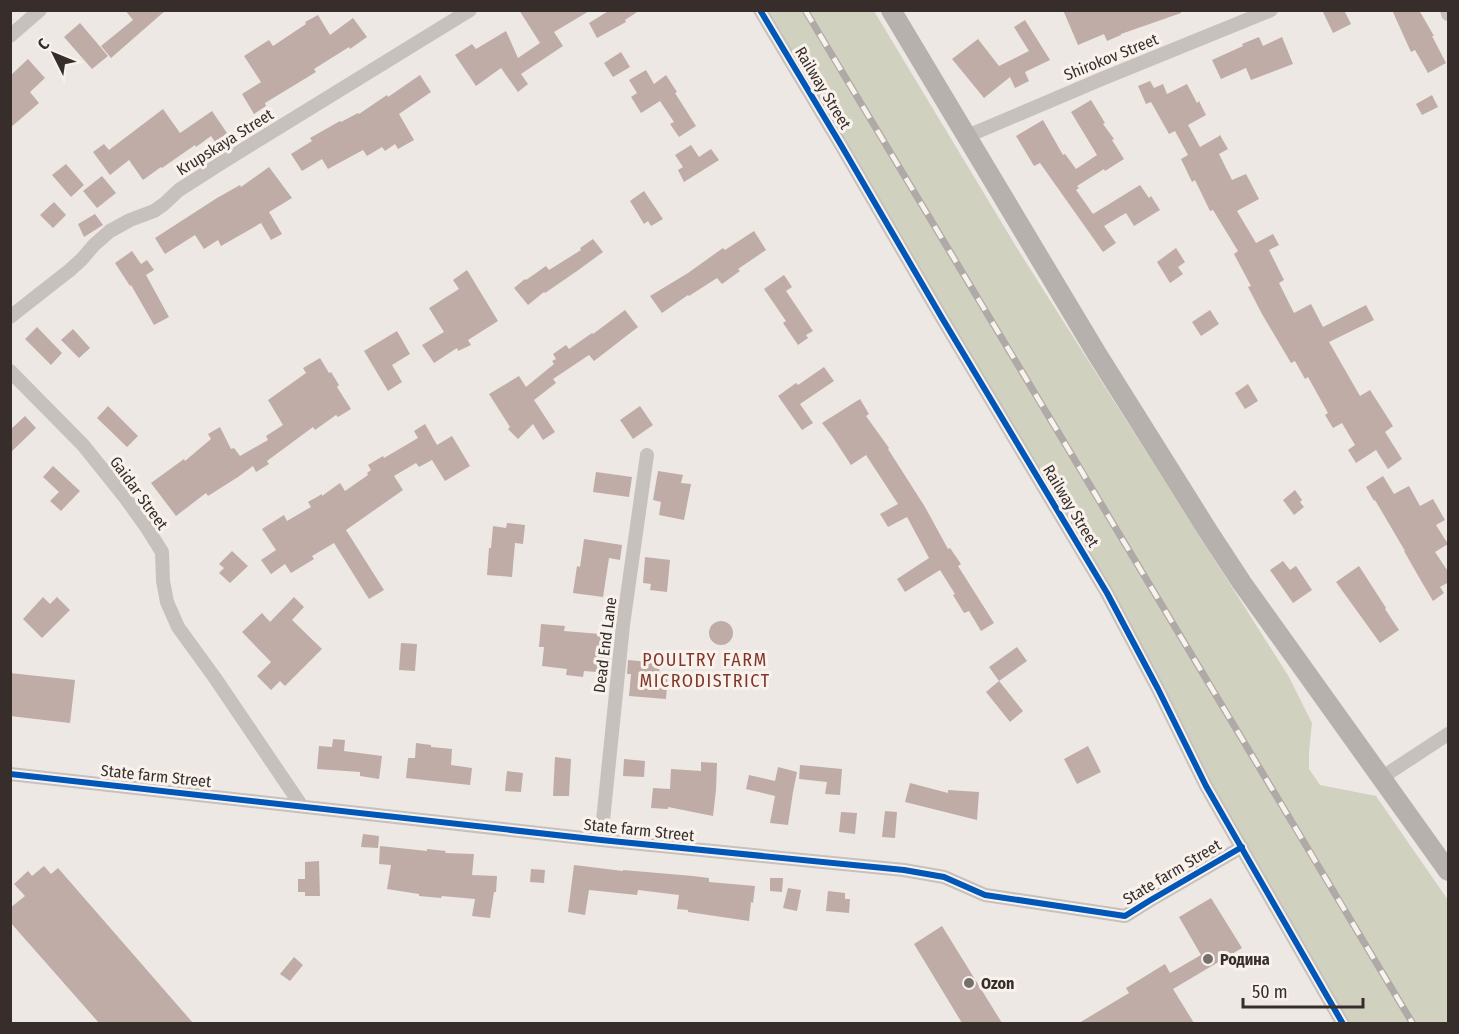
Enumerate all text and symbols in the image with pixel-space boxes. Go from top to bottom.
north arrow [24,24,84,84]
street label: Shirokov Street [1061,29,1162,85]
text: С [34,34,54,54]
street label: Railway Street [791,43,855,133]
street label: Krupskaya Street [173,104,278,179]
street label: Gaidar Street [106,453,172,534]
street label: Railway Street [1039,461,1103,551]
street label: Dead End Lane [590,596,620,694]
district label: POULTRY FARM MICRODISTRICT [640,649,770,692]
street label: State farm Street [100,761,213,791]
street label: State farm Street [583,815,696,845]
street label: State farm Street [1120,835,1225,909]
place label: Родина [1220,950,1270,969]
marker: Родина [1201,952,1215,966]
scale bar [1243,971,1363,1009]
place label: Ozon [981,974,1014,993]
marker: Ozon [962,976,976,990]
text: 50 m [1252,981,1288,1003]

